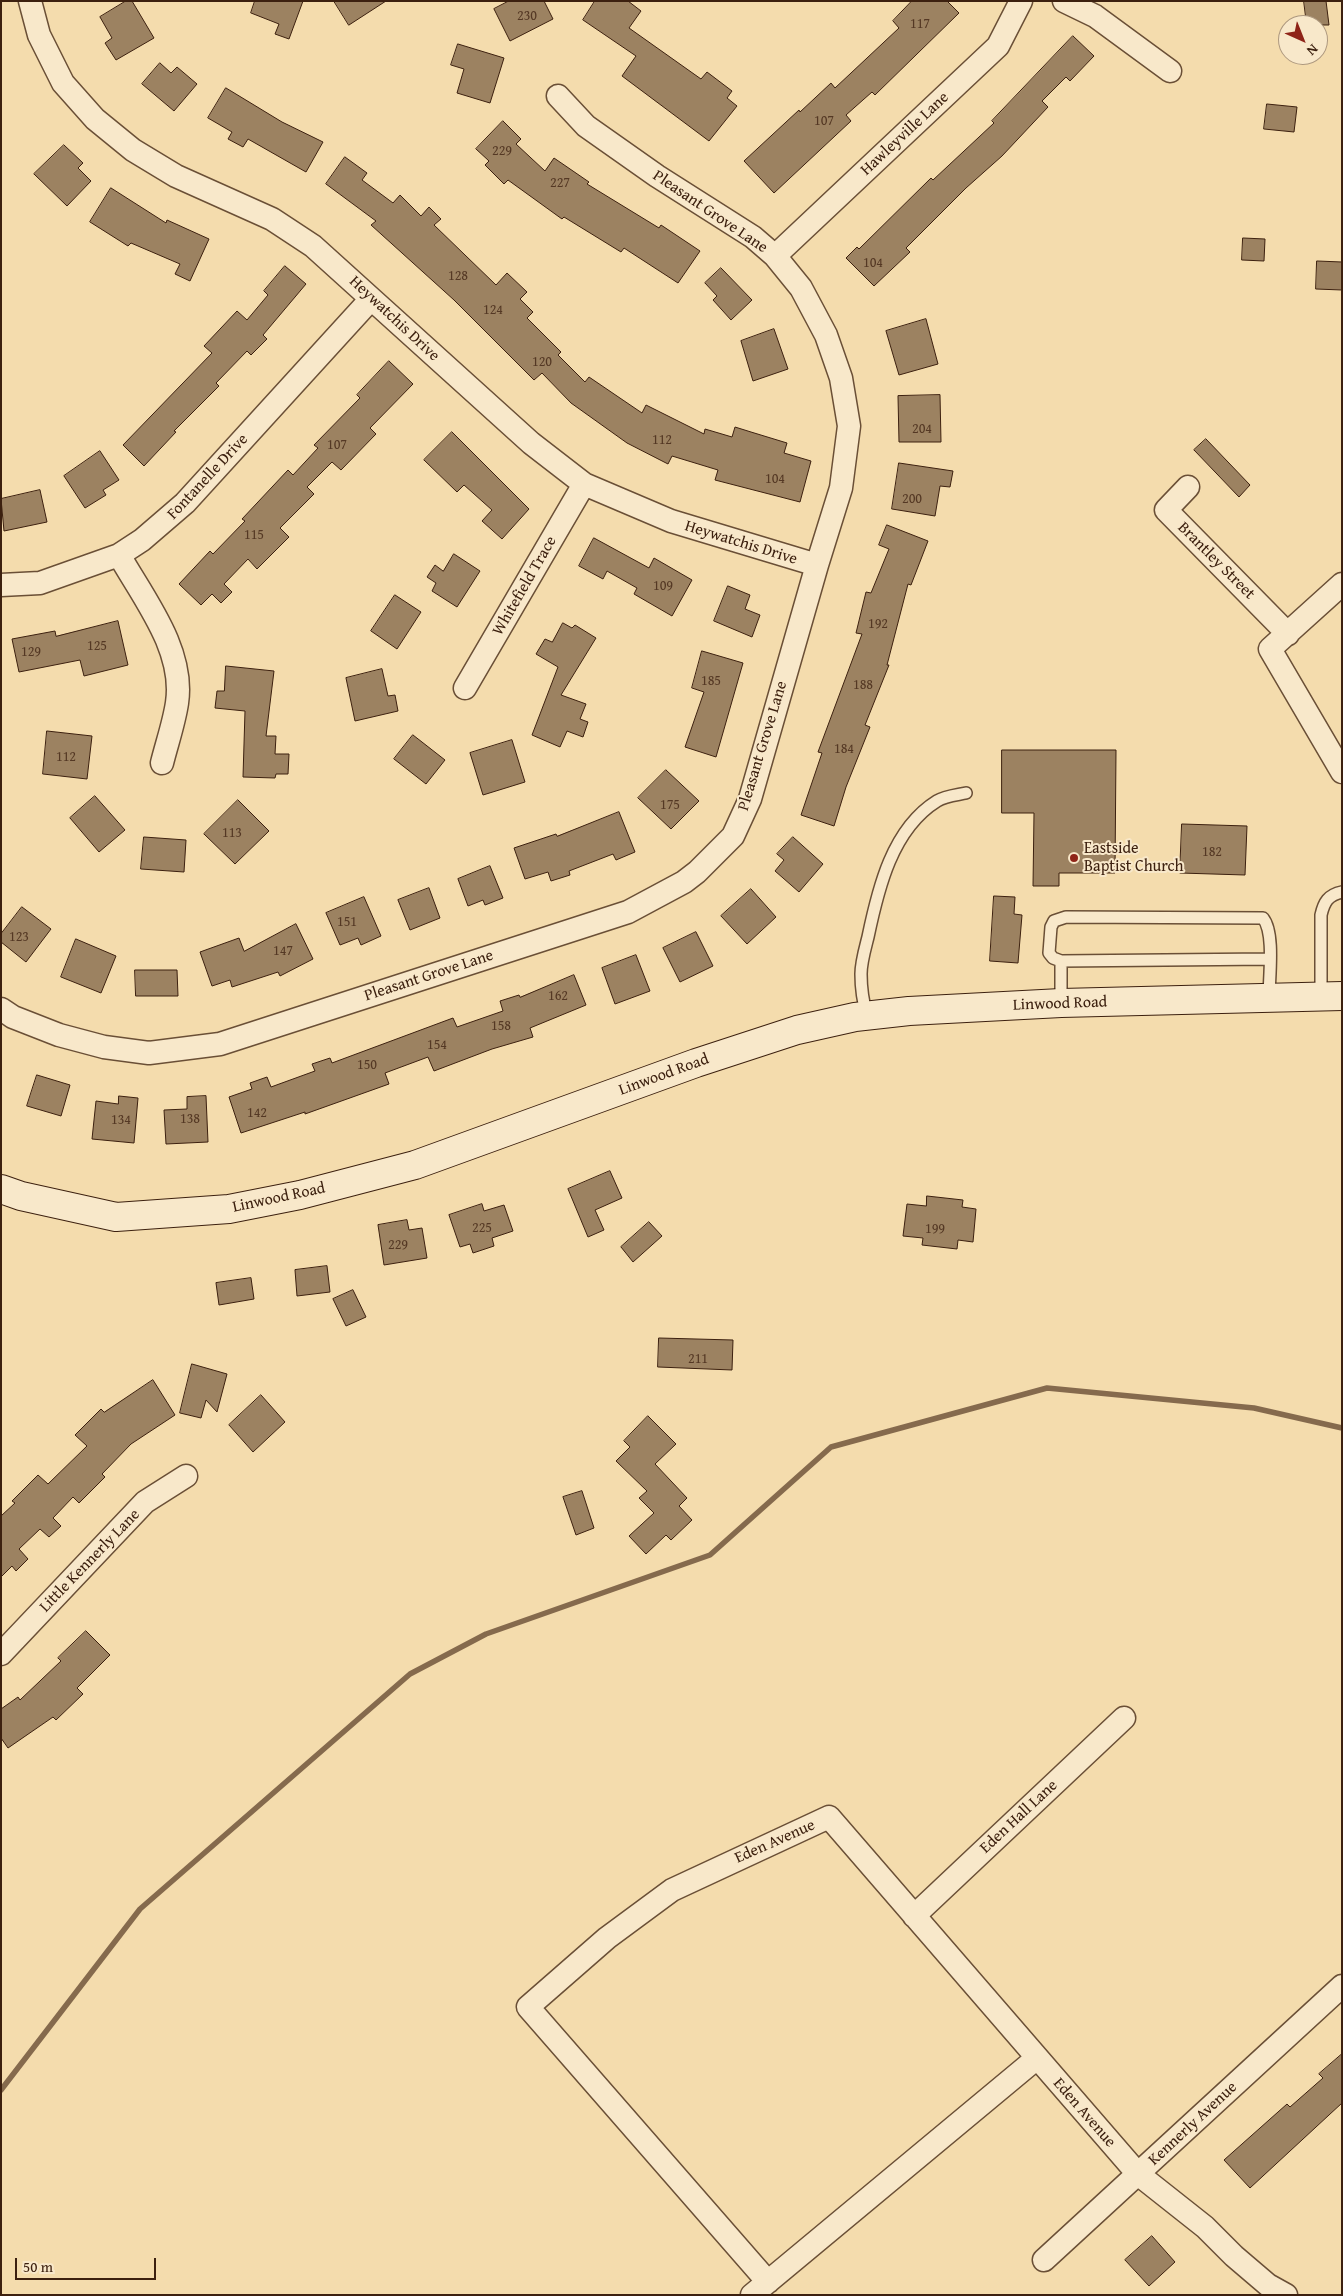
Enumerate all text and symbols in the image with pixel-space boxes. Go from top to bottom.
house number: 230 [517,8,537,24]
north arrow [1278,15,1328,65]
house number: 117 [910,16,930,32]
text: N [1302,40,1323,61]
street label: Hawleyville Lane [857,88,953,180]
house number: 107 [814,113,834,129]
house number: 229 [492,143,512,159]
street label: Pleasant Grove Lane [649,166,771,258]
house number: 227 [550,175,570,191]
house number: 104 [863,255,883,271]
house number: 128 [448,268,468,284]
street label: Heywatchis Drive [345,272,443,366]
house number: 124 [483,302,503,318]
house number: 120 [532,354,552,370]
house number: 204 [912,421,932,437]
street label: Fontanelle Drive [163,430,253,524]
house number: 112 [652,432,672,448]
house number: 107 [327,437,347,453]
house number: 104 [765,471,785,487]
house number: 200 [902,491,922,507]
street label: Heywatchis Drive [682,517,800,569]
street label: Brantley Street [1173,518,1259,604]
house number: 115 [244,527,264,543]
street label: Whitefield Trace [489,533,561,639]
house number: 109 [653,578,673,594]
house number: 192 [868,616,888,632]
house number: 125 [87,638,107,654]
house number: 129 [21,644,41,660]
house number: 185 [701,673,721,689]
house number: 188 [853,677,873,693]
street label: Pleasant Grove Lane [734,679,792,813]
house number: 184 [834,741,854,757]
house number: 112 [56,749,76,765]
house number: 175 [660,797,680,813]
house number: 113 [222,825,242,841]
place label: Eastside Baptist Church [1084,839,1183,877]
house number: 182 [1202,844,1222,860]
marker: Eastside Baptist Church [1068,852,1080,864]
house number: 151 [337,914,357,930]
house number: 123 [9,929,29,945]
house number: 147 [273,943,293,959]
street label: Pleasant Grove Lane [362,946,496,1006]
house number: 162 [548,988,568,1004]
street label: Linwood Road [1013,993,1107,1015]
house number: 158 [491,1018,511,1034]
house number: 154 [427,1037,447,1053]
street label: Linwood Road [616,1050,712,1100]
house number: 150 [357,1057,377,1073]
house number: 142 [247,1105,267,1121]
house number: 138 [180,1111,200,1127]
house number: 134 [111,1112,131,1128]
street label: Linwood Road [231,1179,327,1217]
house number: 225 [472,1220,492,1236]
house number: 199 [925,1221,945,1237]
house number: 229 [388,1237,408,1253]
house number: 211 [688,1351,708,1367]
street label: Little Kennerly Lane [36,1505,144,1617]
street label: Eden Hall Lane [976,1776,1062,1858]
street label: Eden Avenue [732,1816,818,1868]
street label: Eden Avenue [1049,2074,1119,2152]
street label: Kennerly Avenue [1145,2078,1241,2170]
scale bar [18,2248,159,2280]
text: 50 m [23,2256,53,2277]

